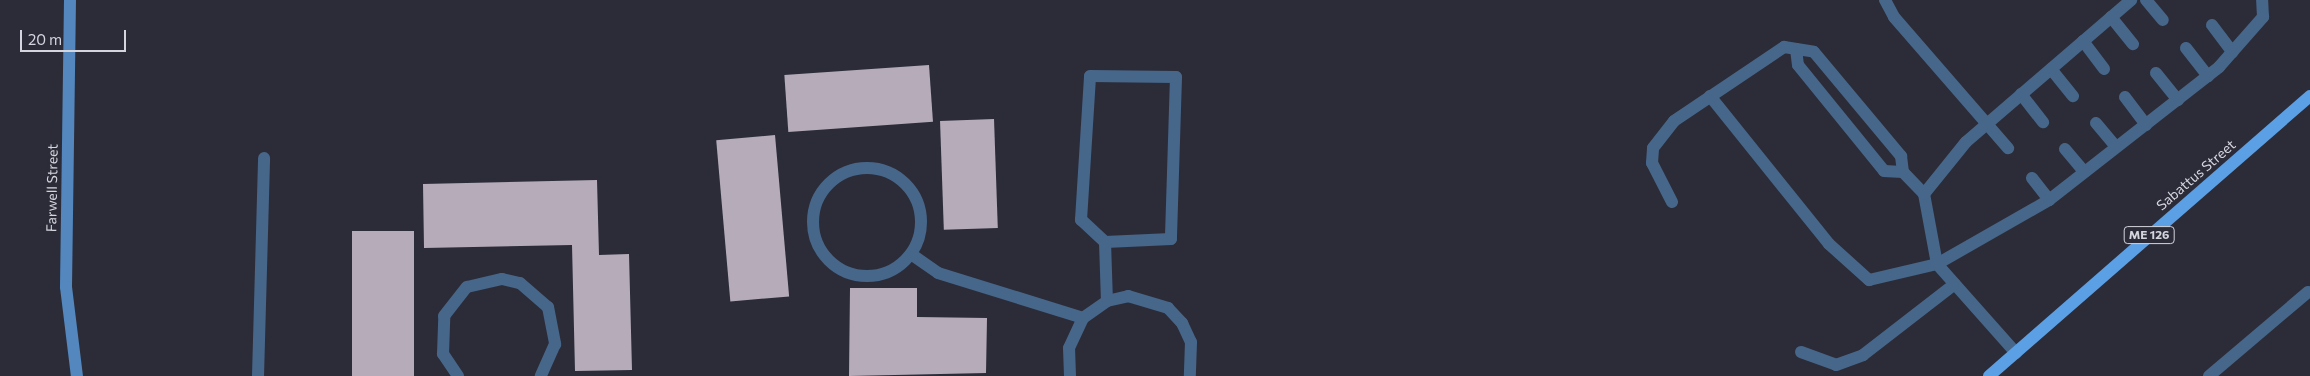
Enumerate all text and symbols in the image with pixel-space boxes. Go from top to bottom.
scale bar [22,20,129,52]
text: 20 m [28,30,62,48]
street label: Sabattus Street [2153,136,2239,214]
street label: Farwell Street [43,144,61,232]
road number: ME 126 [2123,226,2175,244]

